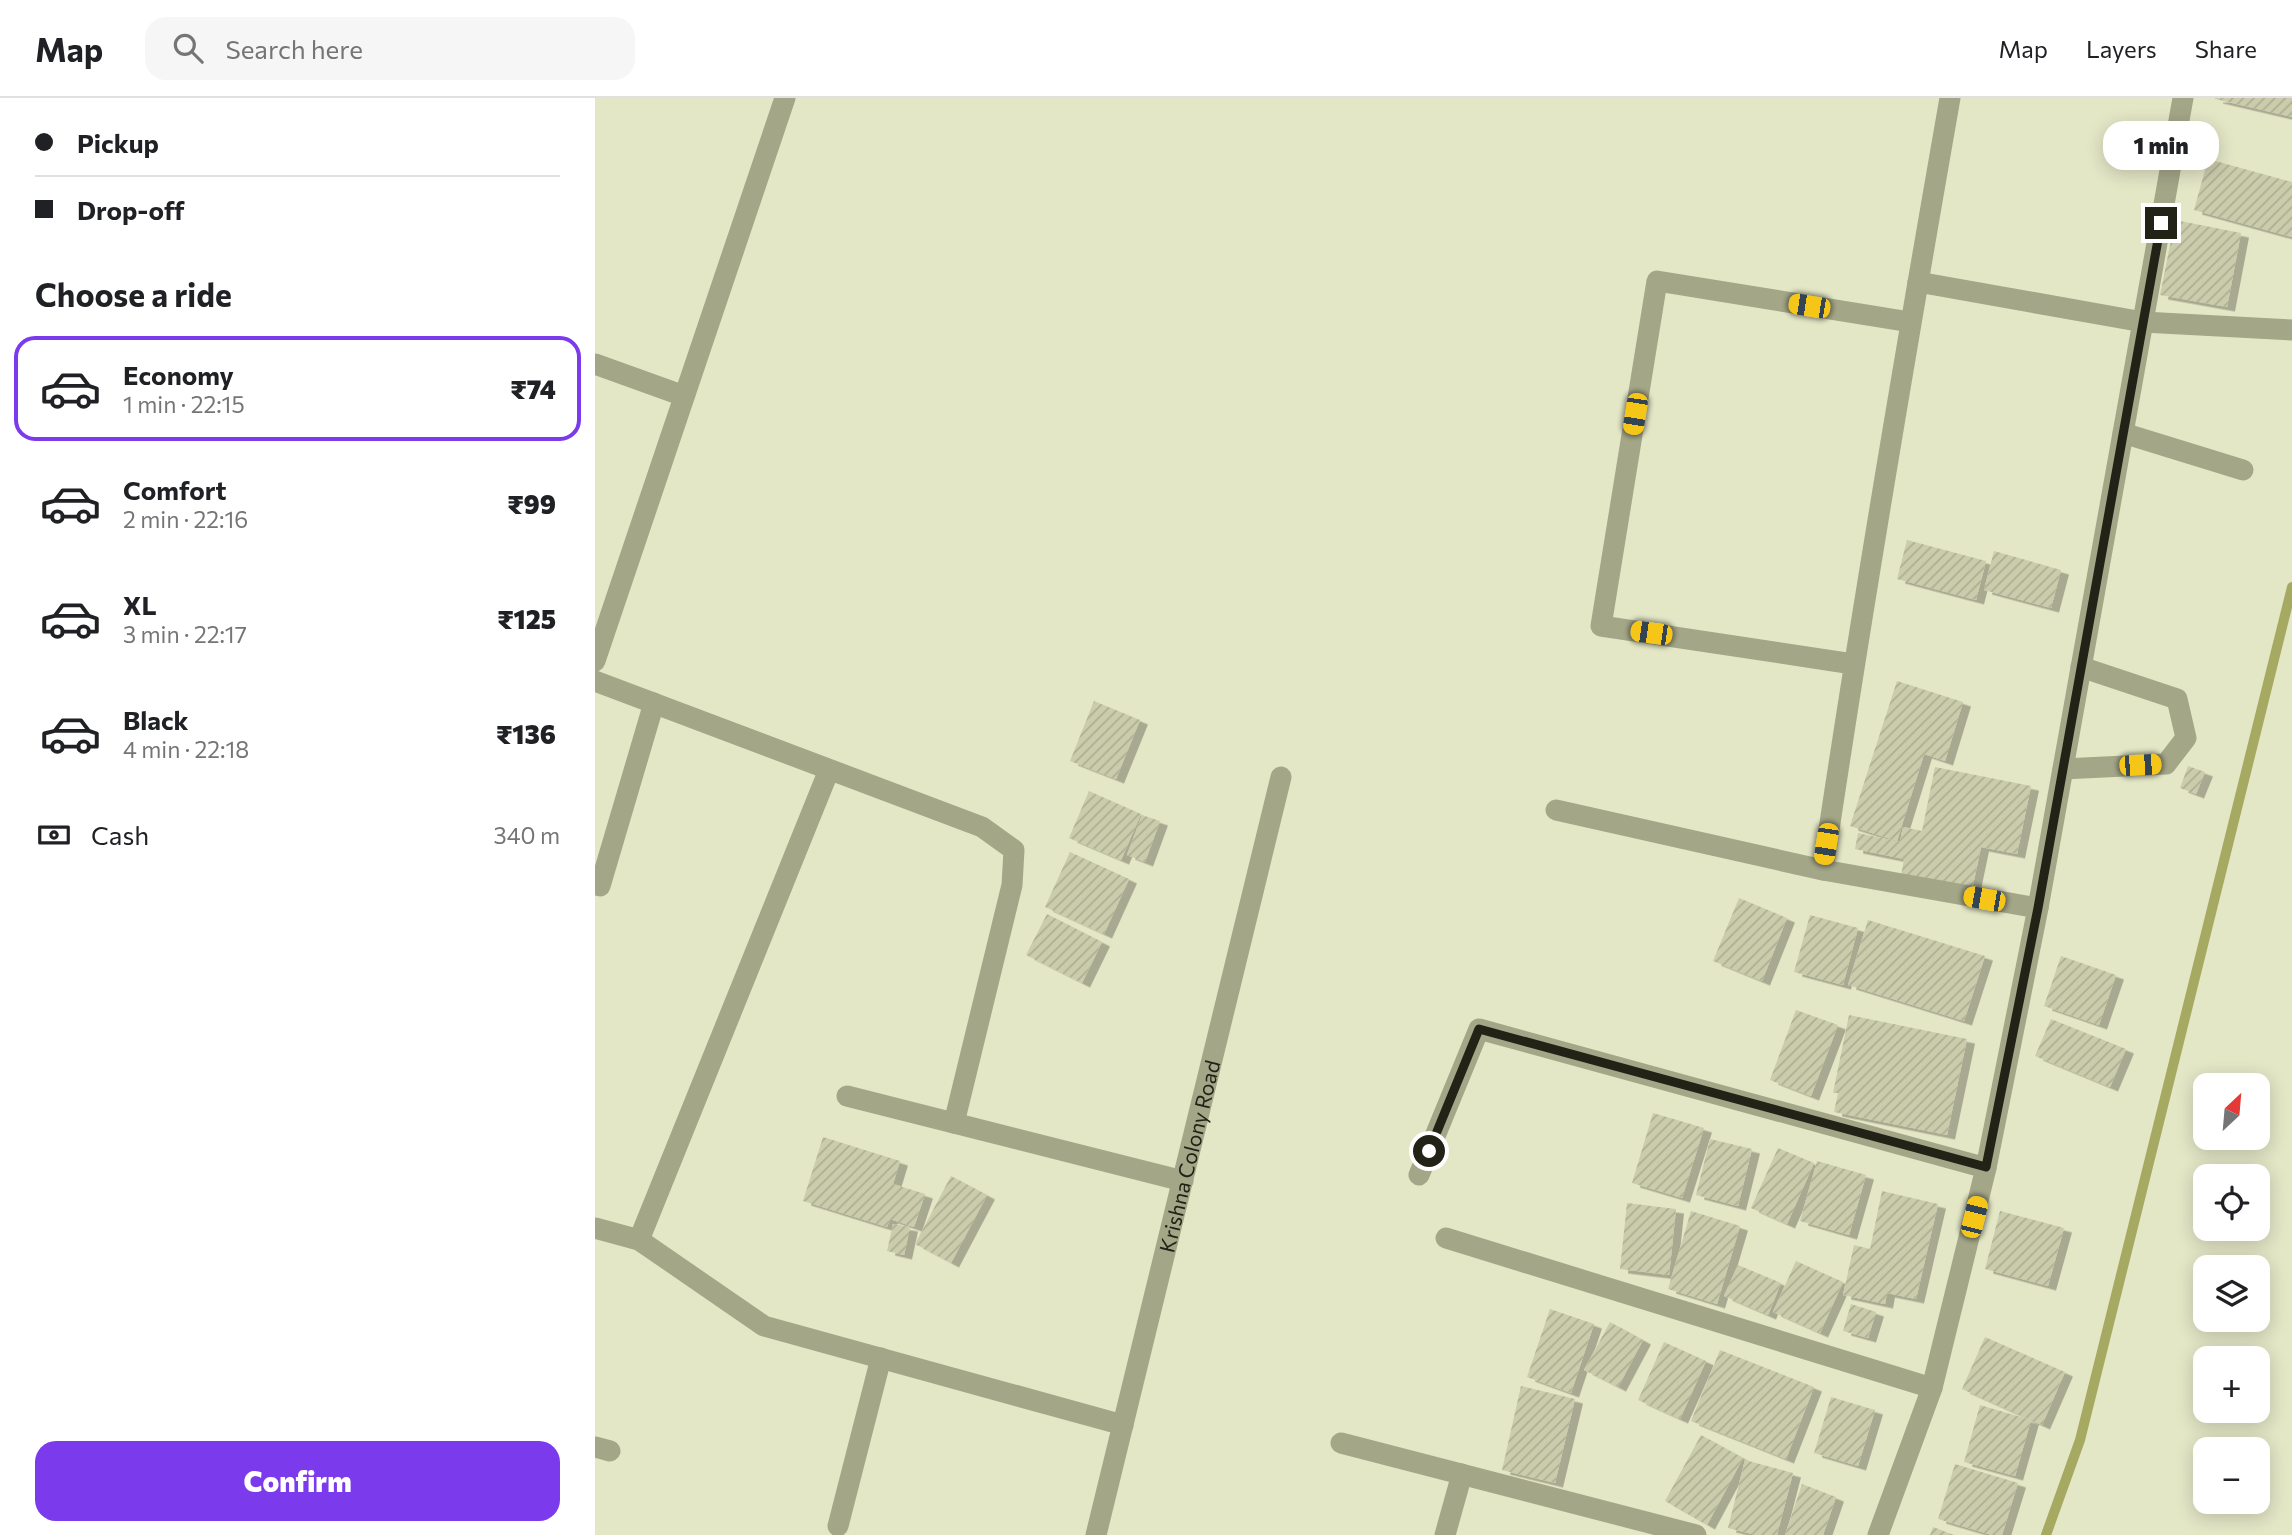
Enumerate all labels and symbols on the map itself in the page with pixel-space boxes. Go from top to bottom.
callout: 1 min [2103,122,2219,170]
route end [2145,207,2177,239]
car [1787,292,1832,320]
car [1622,392,1649,436]
car [1629,620,1674,646]
car [2119,753,2162,777]
car [1813,822,1840,866]
car [1962,885,2007,913]
street label: Krishna Colony Road [1153,1057,1224,1255]
north arrow [2193,1073,2270,1150]
route start [1413,1135,1445,1167]
car [1959,1194,1990,1240]

